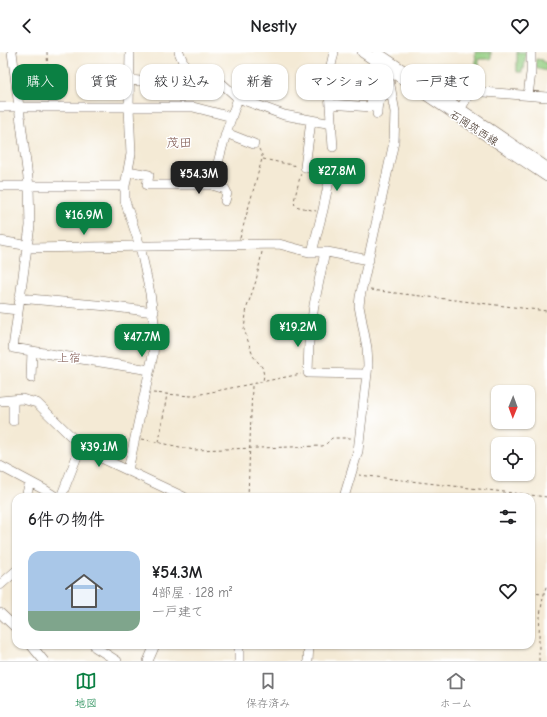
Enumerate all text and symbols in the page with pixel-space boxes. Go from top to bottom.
icon: back [16,15,38,37]
icon: heart [509,15,531,37]
text: Nestly [250,16,297,37]
chip: 購入 [12,64,68,100]
chip: 賃貸 [76,64,132,100]
chip: 絞り込み [140,64,224,100]
chip: 新着 [232,64,288,100]
chip: マンション [296,64,393,100]
chip: 一戸建て [401,64,485,100]
street label: 石岡筑西線 [447,108,501,148]
district label: 茂田 [166,135,192,150]
pin: ¥27.8M [304,158,370,192]
pin: ¥54.3M [166,161,232,195]
text: ¥27.8M [318,163,356,178]
text: ¥54.3M [180,166,218,181]
pin: ¥16.9M [51,202,117,236]
text: ¥16.9M [65,207,103,222]
pin: ¥19.2M [265,314,331,348]
text: ¥19.2M [279,319,317,334]
pin: ¥47.7M [109,324,175,358]
text: ¥47.7M [123,329,161,344]
district label: 上宿 [57,351,81,365]
north arrow [491,385,535,429]
map controls [491,385,535,481]
pin: ¥39.1M [66,434,132,468]
button: locate [491,437,535,481]
text: ¥39.1M [80,439,118,454]
icon: filters [497,506,519,528]
text: 6件の物件 [28,510,105,529]
text: ¥54.3M [152,563,203,582]
icon: home [60,567,108,615]
icon: heart [497,580,519,602]
text: 4部屋 · 128 m² [152,585,232,600]
text: 一戸建て [152,604,204,619]
tab: 地図 [75,670,97,710]
tab: 保存済み [246,670,290,710]
tab: ホーム [440,670,472,710]

